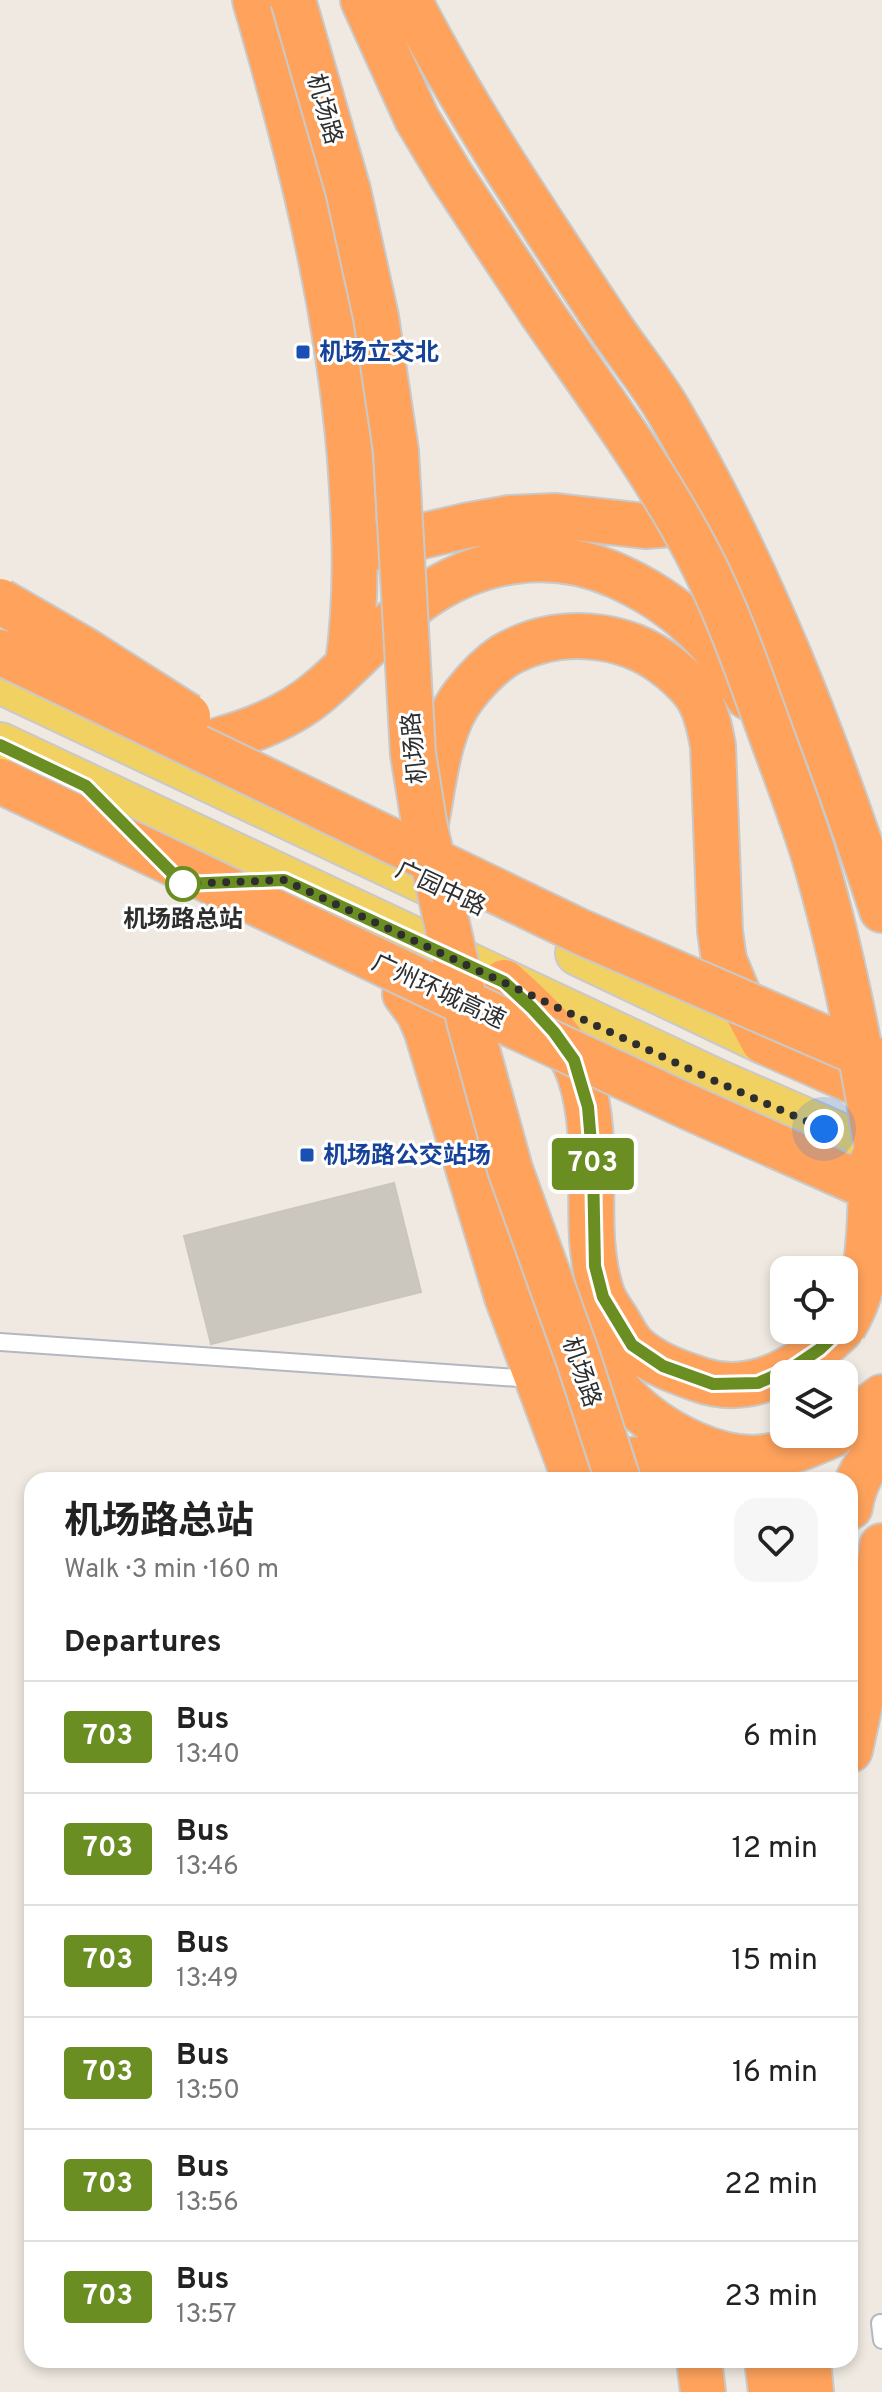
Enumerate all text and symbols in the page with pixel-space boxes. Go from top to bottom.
street label: 机场路 [299,71,347,148]
place label: 机场立交北 [319,339,439,369]
marker: 机场立交北 [294,343,312,361]
street label: 机场路 [397,710,435,785]
street label: 广园中路 [390,856,490,924]
marker: 机场路总站 [166,867,200,901]
place label: 机场路总站 [123,906,243,936]
street label: 广州环城高速 [367,949,510,1037]
your location [804,1109,844,1149]
line badge: 703 [547,1138,639,1190]
place label: 机场路公交站场 [323,1142,491,1172]
marker: 机场路公交站场 [298,1146,316,1164]
text: 703 [568,1146,618,1182]
map controls [770,1256,858,1448]
button: locate [770,1256,858,1344]
street label: 机场路 [554,1334,606,1412]
button: layers [770,1360,858,1448]
button: heart [734,1498,818,1582]
text: 机场路总站 [64,1499,254,1548]
text: Walk · 3 min · 160 m [64,1554,279,1587]
text: Departures [64,1625,222,1662]
text: Bus [176,1702,229,1739]
text: 703 [83,1719,133,1755]
text: 6 min [743,1719,818,1756]
text: 13:40 [176,1739,240,1772]
text: Bus [176,1814,229,1851]
text: 703 [83,1831,133,1867]
text: 12 min [731,1831,818,1868]
text: 13:46 [176,1851,239,1884]
text: Bus [176,1926,229,1963]
text: 703 [83,1943,133,1979]
text: 15 min [731,1943,818,1980]
text: 13:49 [176,1963,238,1996]
text: Bus [176,2038,229,2075]
text: 703 [83,2055,133,2091]
text: 16 min [732,2055,818,2092]
text: 13:50 [176,2075,240,2108]
text: Bus [176,2150,229,2187]
text: 703 [83,2167,133,2203]
text: 22 min [724,2167,818,2204]
text: 13:56 [176,2187,239,2220]
text: Bus [176,2262,229,2299]
text: 703 [83,2279,133,2315]
text: 23 min [725,2279,818,2316]
text: 13:57 [176,2299,237,2332]

